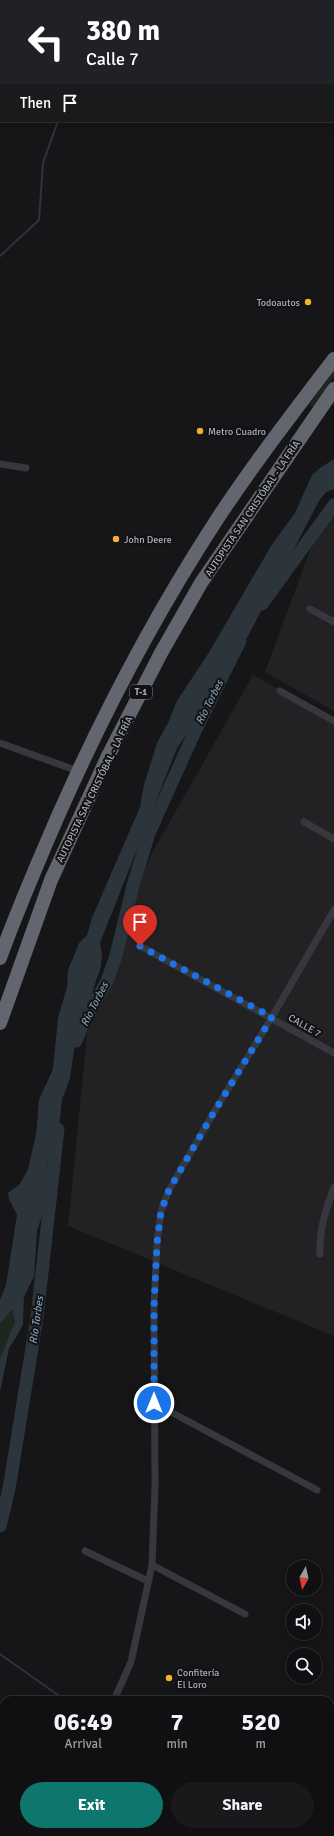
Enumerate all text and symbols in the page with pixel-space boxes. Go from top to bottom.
text: 380 m [86,14,160,48]
icon: left [20,16,72,68]
text: Calle 7 [86,48,139,70]
icon: arrive [59,92,81,114]
text: Then [20,94,51,112]
place label: Todoautos [257,297,301,309]
marker: Todoautos [303,297,313,307]
marker: Metro Cuadro [195,426,205,436]
place label: Metro Cuadro [208,426,266,438]
street label: AUTOPISTA SAN CRISTÓBAL - LA FRÍA [202,438,303,579]
marker: John Deere [111,534,121,544]
place label: John Deere [124,534,172,546]
water label: Río Torbes [193,677,227,727]
road number: T-1 [130,685,152,699]
street label: AUTOPISTA SAN CRISTÓBAL - LA FRÍA [53,714,136,865]
pin [123,905,157,946]
icon: arrive [129,911,151,933]
water label: Río Torbes [78,979,112,1029]
street label: CALLE 7 [286,1012,323,1040]
water label: Río Torbes [27,1294,46,1345]
position arrow [133,1382,175,1424]
north arrow [286,1560,322,1596]
map controls [286,1560,322,1684]
button: sound [286,1604,322,1640]
button: search [286,1648,322,1684]
place label: Confitería El Loro [177,1667,219,1691]
marker: Confitería El Loro [164,1673,174,1683]
text: 06:49 [54,1707,113,1737]
text: 7 [171,1707,183,1737]
text: 520 [241,1707,280,1737]
text: Arrival [65,1736,102,1752]
text: min [167,1736,188,1752]
text: m [256,1736,266,1752]
button: Exit [20,1782,163,1828]
button: Share [171,1782,314,1828]

